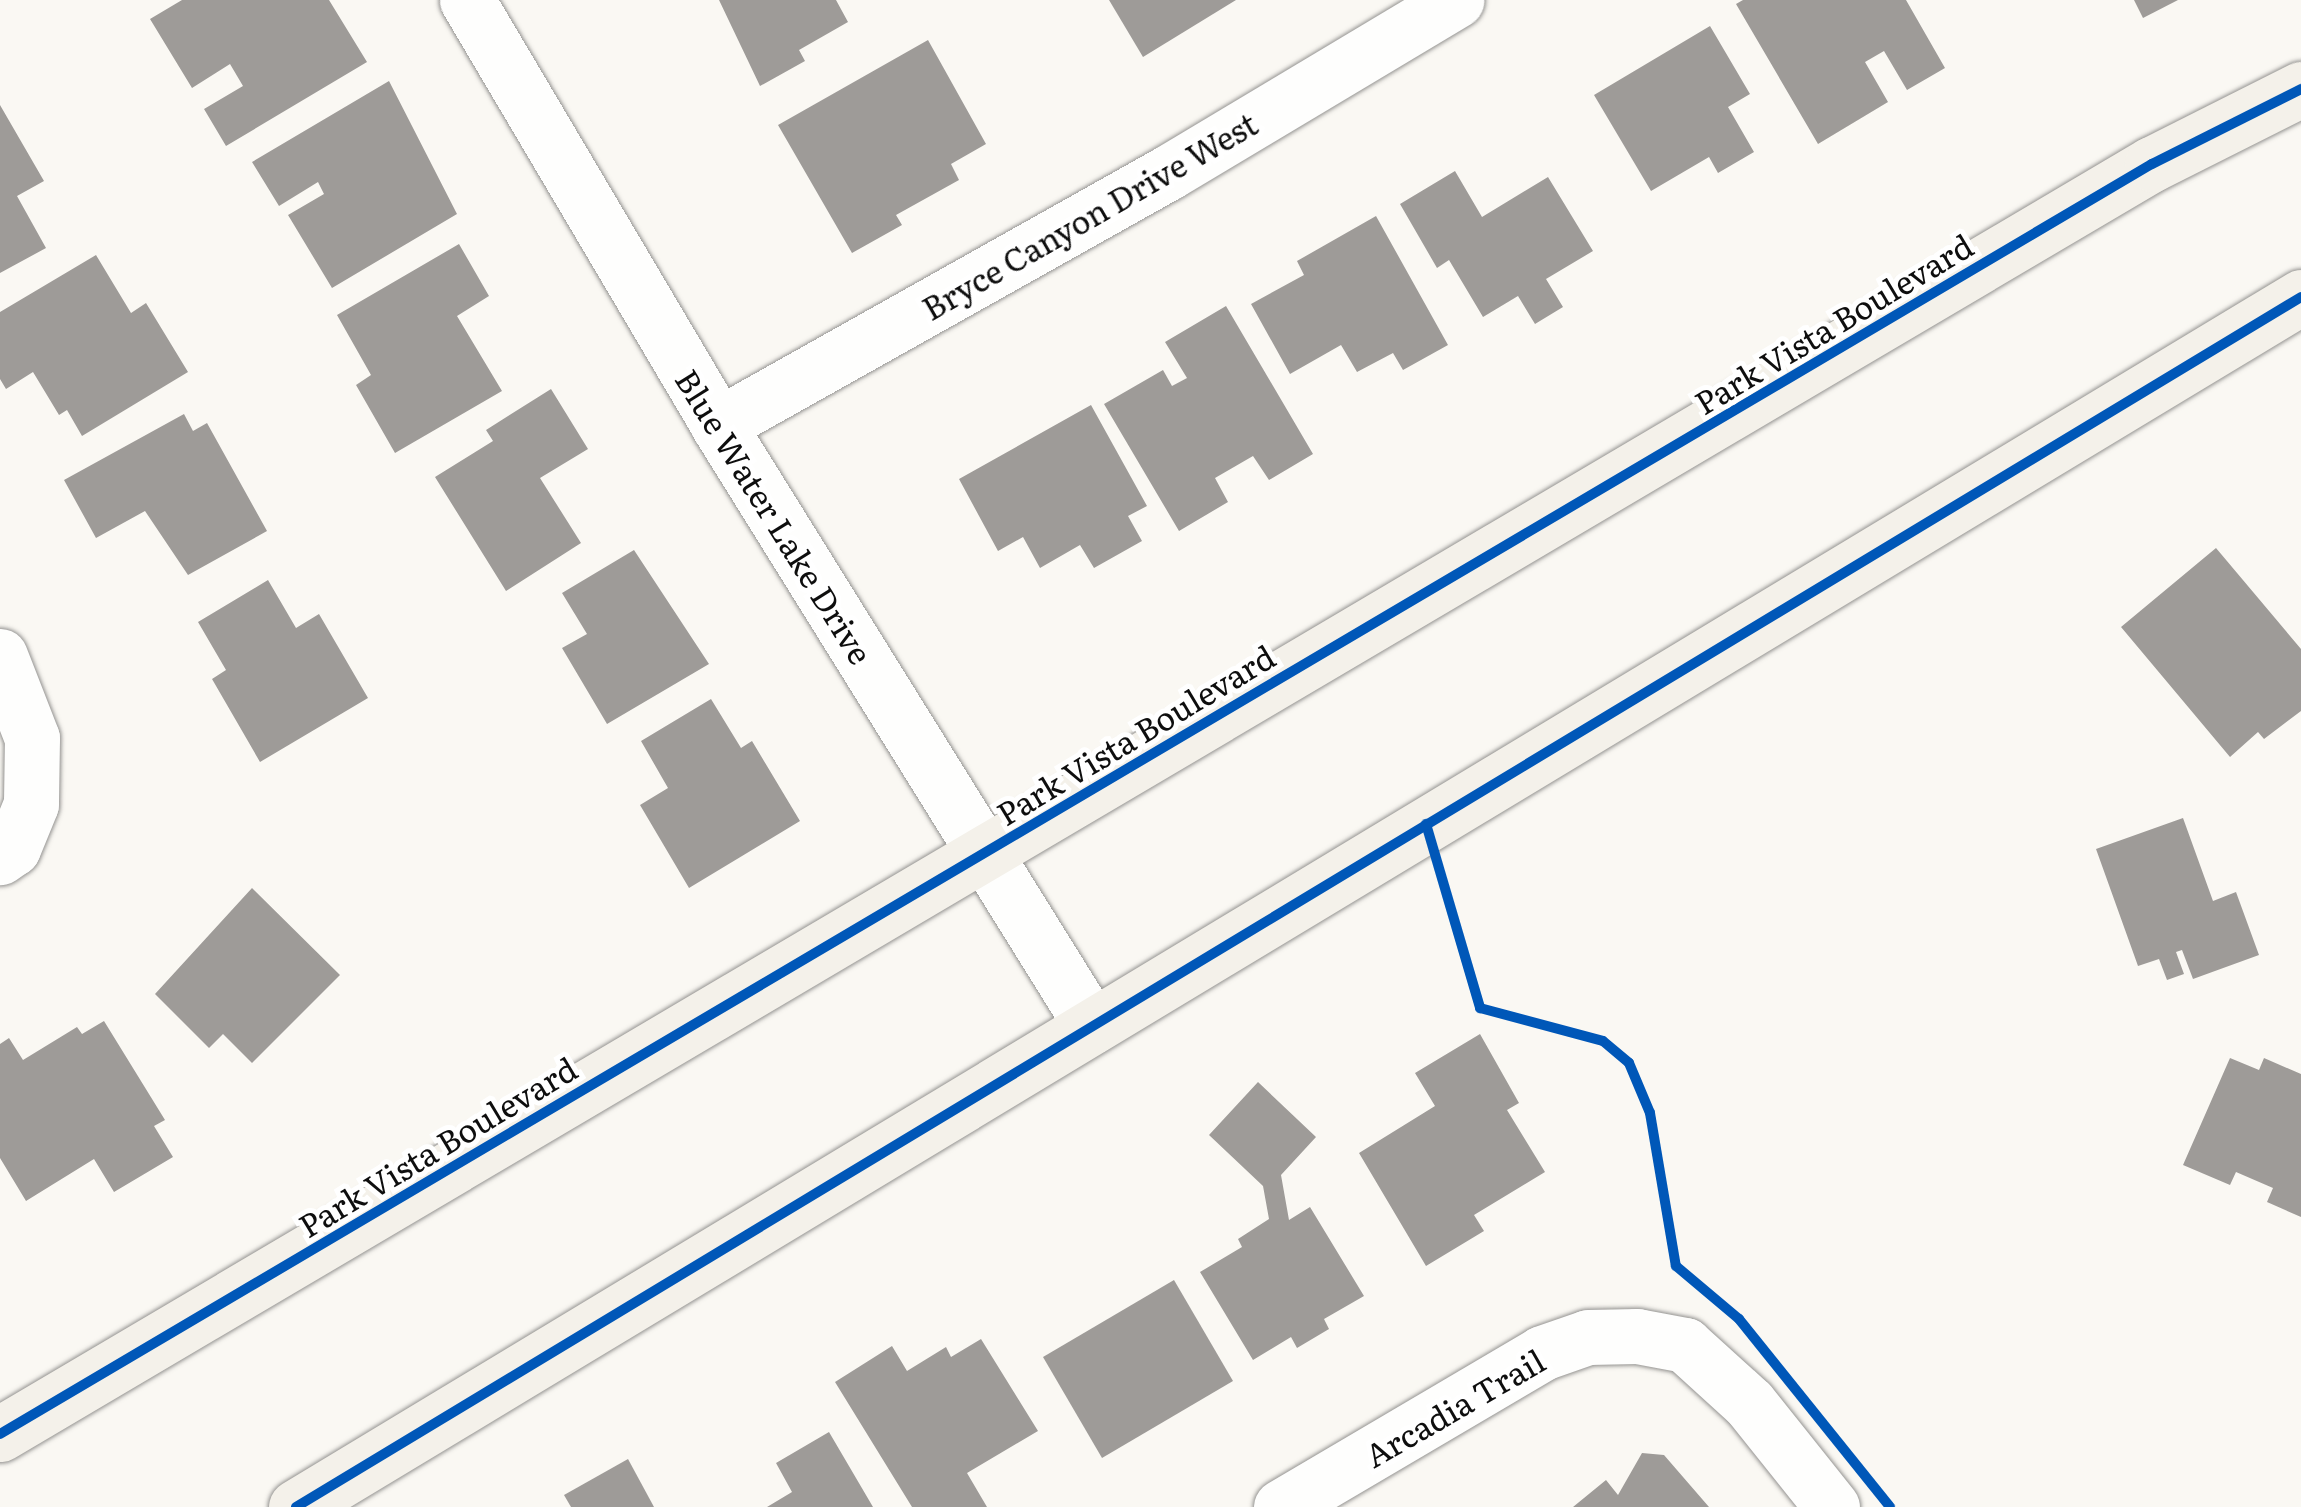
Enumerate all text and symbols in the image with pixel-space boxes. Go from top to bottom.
street label: Bryce Canyon Drive West [915,103,1263,327]
street label: Park Vista Boulevard [1687,225,1979,421]
street label: Blue Water Lake Drive [669,362,881,670]
street label: Park Vista Boulevard [989,636,1281,832]
street label: Park Vista Boulevard [291,1048,583,1244]
street label: Arcadia Trail [1357,1340,1551,1474]

